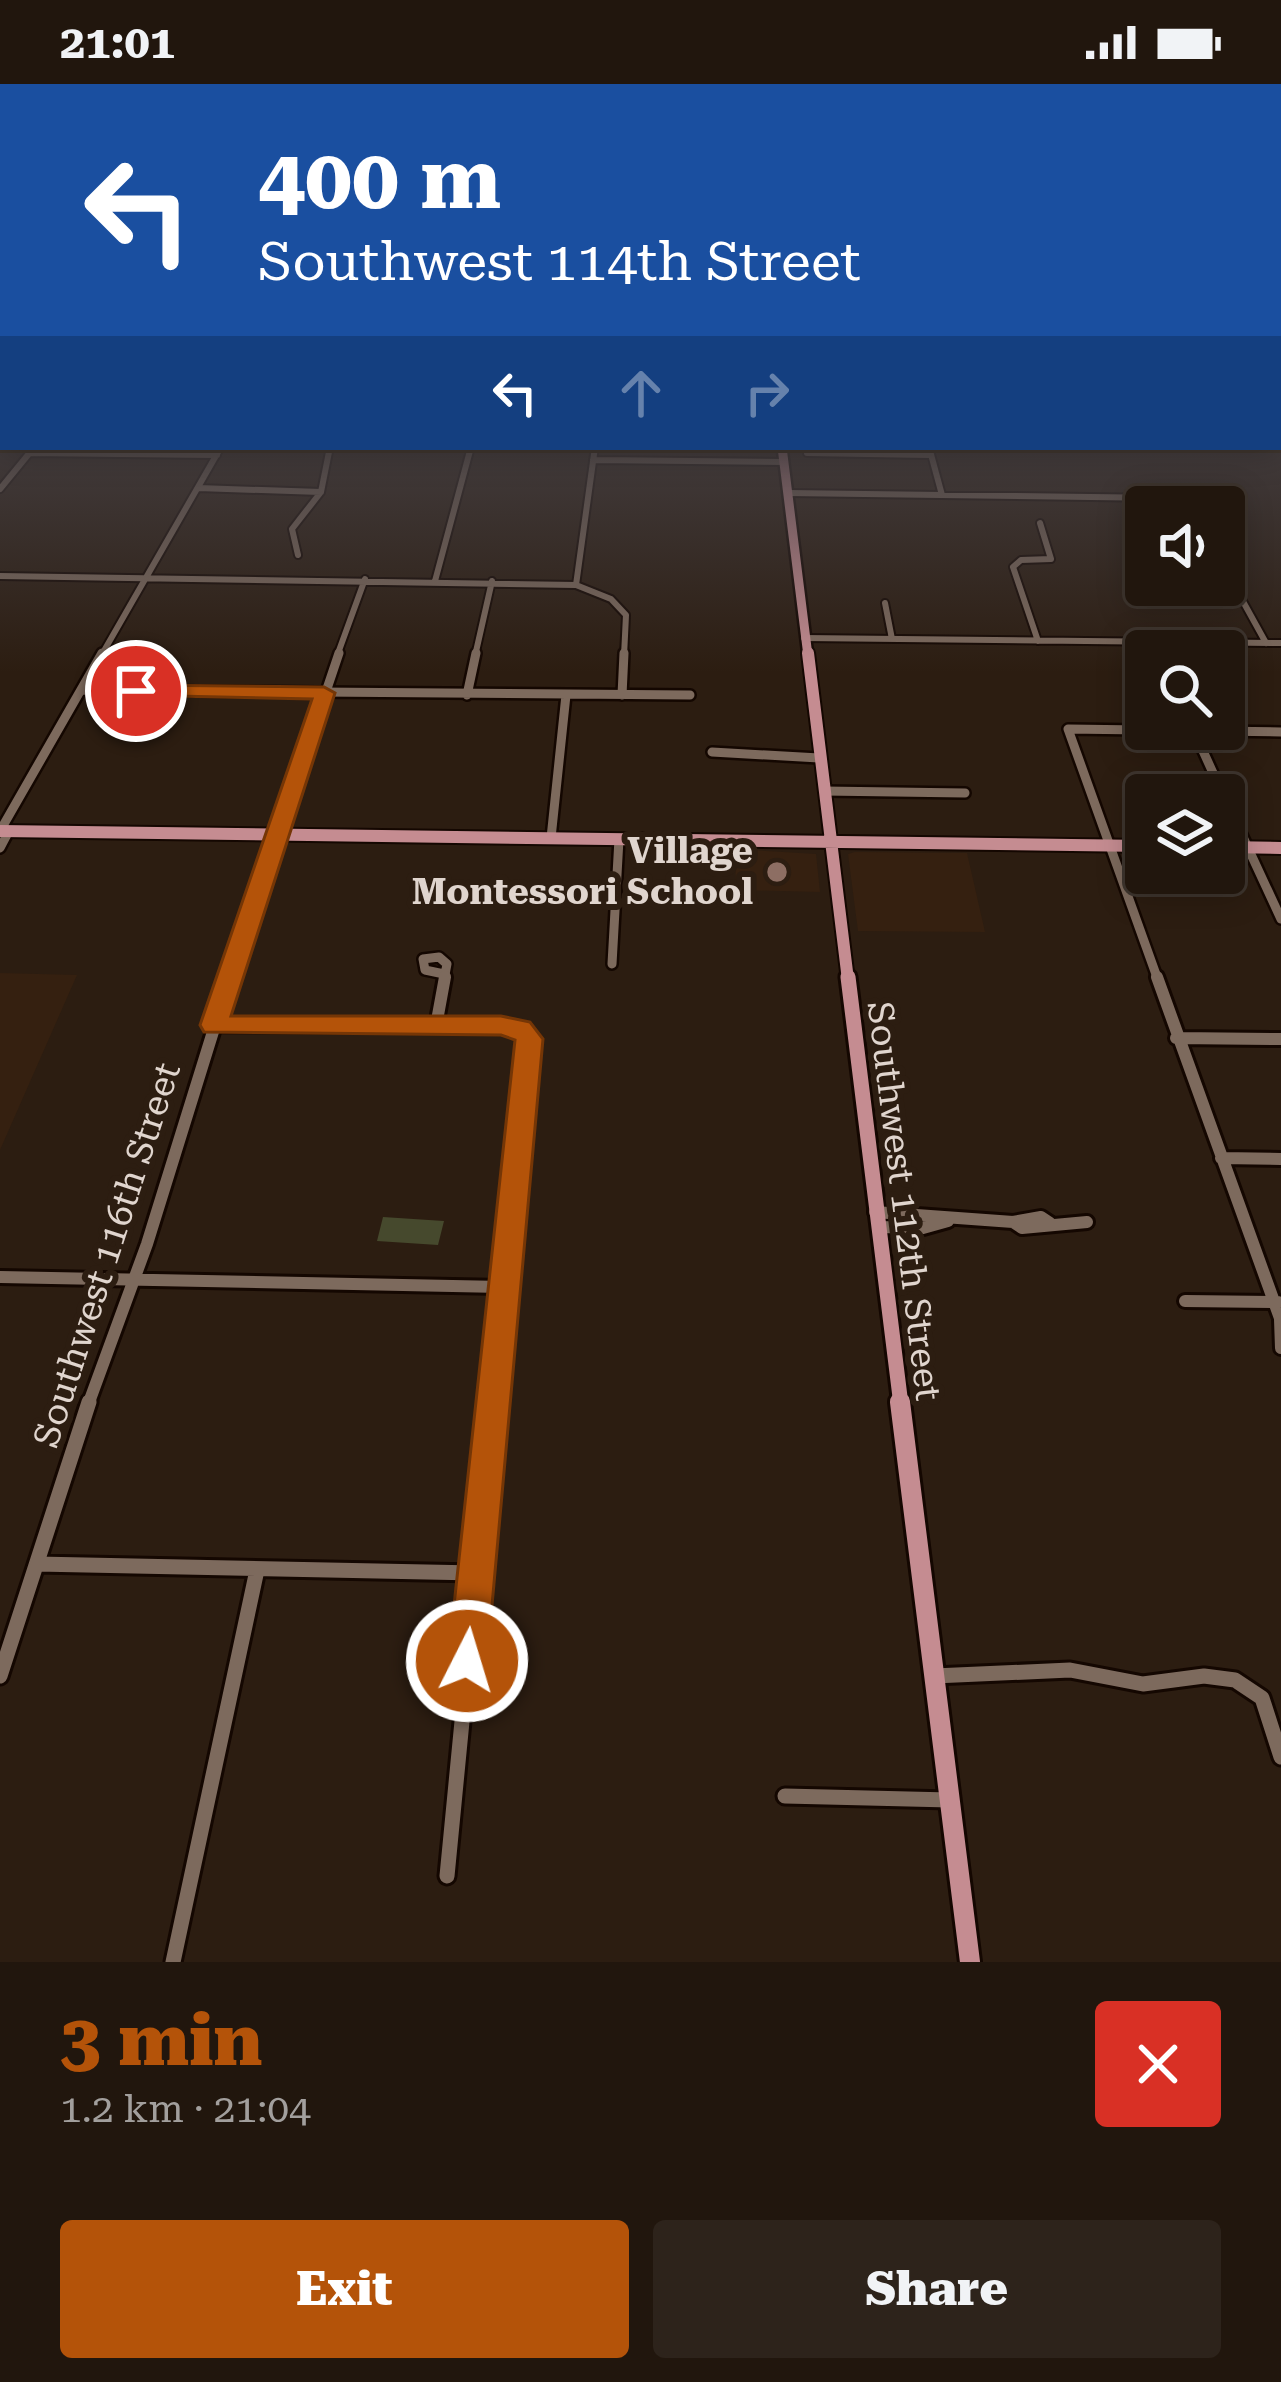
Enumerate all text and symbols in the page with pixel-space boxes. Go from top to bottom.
text: 21:01 [60,16,175,69]
text: 400 m [258,130,501,228]
icon: left [60,132,216,288]
text: Southwest 114th Street [258,230,861,293]
icon: left [482,360,548,426]
icon: ahead [608,360,674,426]
icon: right [734,360,800,426]
map controls [1125,486,1245,894]
button: sound [1125,486,1245,606]
button: search [1125,630,1245,750]
pin [85,640,187,742]
icon: arrive [103,658,169,724]
button: layers [1125,774,1245,894]
place label: Village Montessori School [412,830,753,913]
marker: Village Montessori School [764,859,790,885]
street label: Southwest 112th Street [859,999,949,1403]
street label: Southwest 116th Street [25,1057,189,1453]
position arrow [404,1598,530,1724]
text: 3 min [60,1998,262,2083]
button: close [1095,2001,1221,2127]
text: 1.2 km · 21:04 [60,2086,311,2132]
button: Exit [60,2220,629,2358]
button: Share [653,2220,1221,2358]

